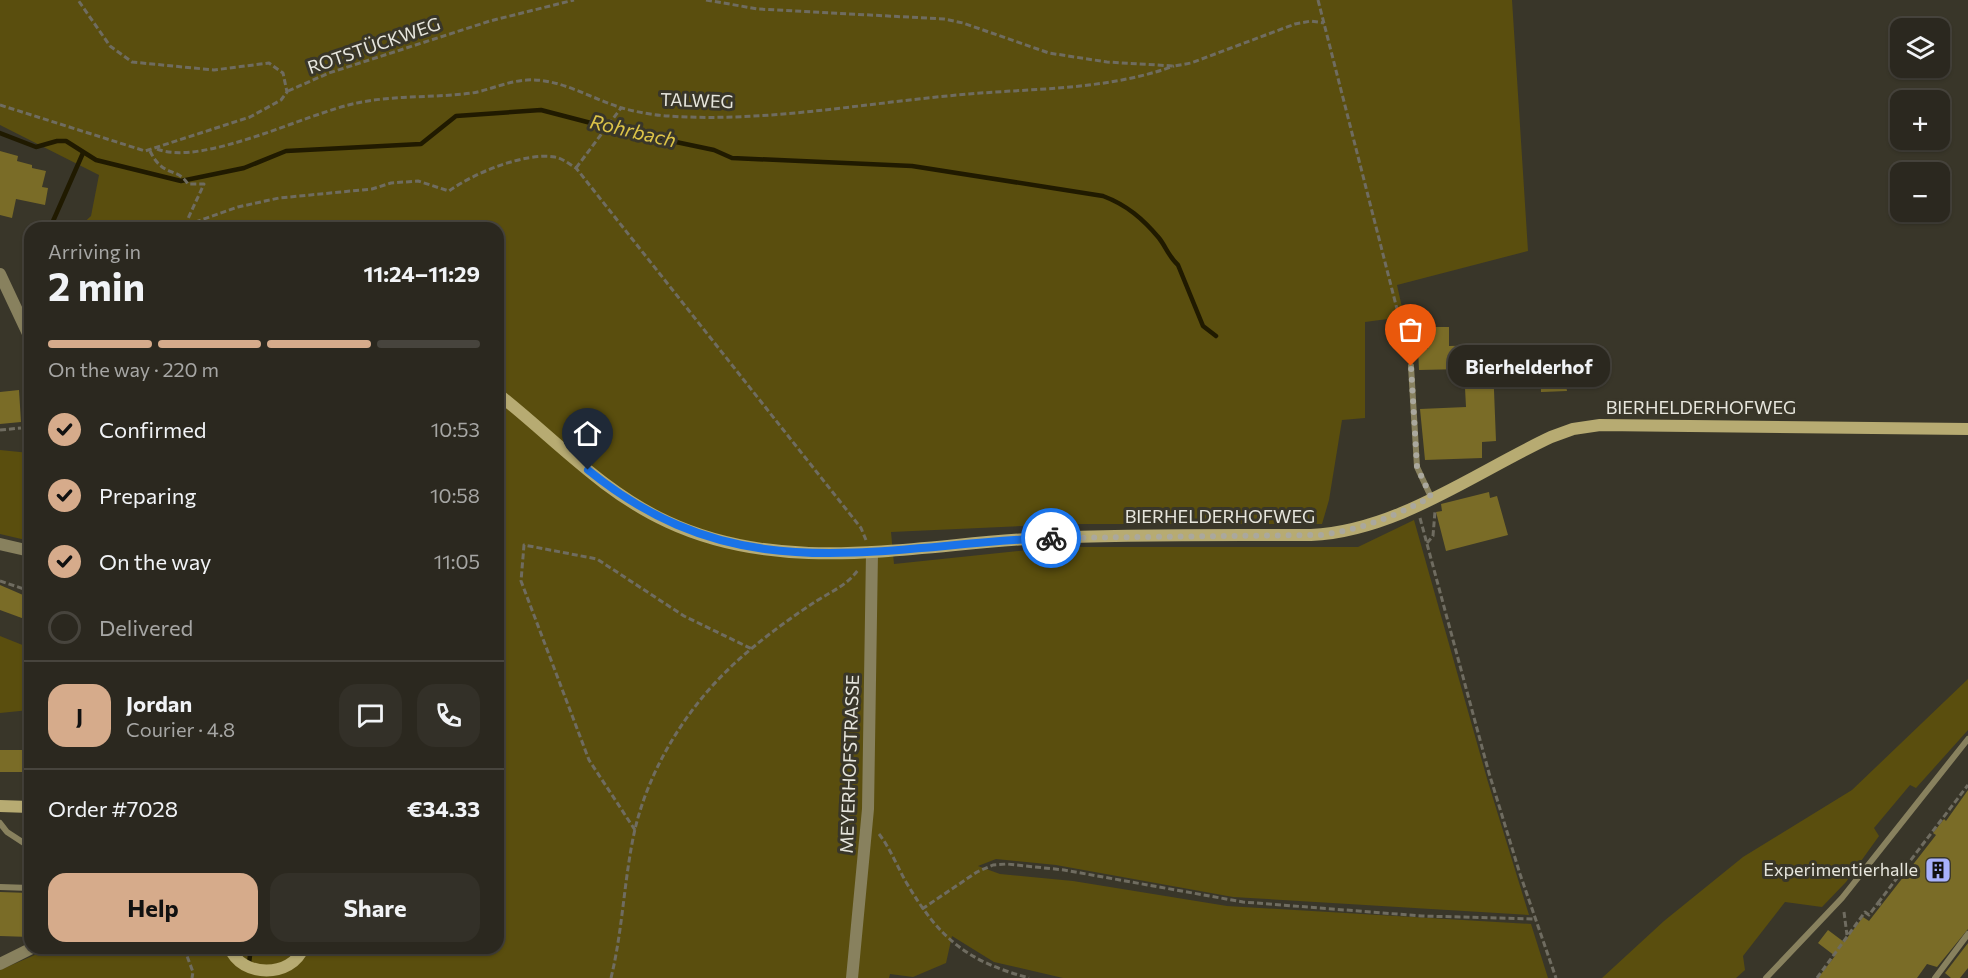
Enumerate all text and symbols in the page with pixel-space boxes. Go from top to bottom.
street label: ROTSTÜCKWEG [304,12,443,78]
map controls [1890,18,1950,222]
button: layers [1890,18,1950,78]
street label: TALWEG [660,88,734,112]
button: + [1890,90,1950,150]
water label: Rohrbach [588,108,679,152]
button: − [1890,162,1950,222]
text: Arriving in [48,239,141,263]
text: 11:24–11:29 [363,260,480,287]
text: 2 min [48,261,145,309]
pin [1385,304,1436,366]
icon: bag [1394,313,1427,346]
callout: Bierhelderhof [1447,345,1609,387]
text: Bierhelderhof [1465,354,1593,378]
text: On the way · 220 m [48,357,219,381]
street label: BIERHELDERHOFWEG [1606,396,1796,418]
pin [562,408,613,470]
icon: check [48,413,81,446]
text: Confirmed [99,416,206,443]
text: 10:53 [431,417,480,441]
icon: home [571,417,604,450]
icon: check [48,479,81,512]
text: Preparing [99,482,196,509]
text: 10:58 [430,483,480,507]
street label: BIERHELDERHOFWEG [1125,505,1315,527]
courier [1021,508,1081,568]
icon: bike [1035,522,1068,555]
icon: check [48,545,81,578]
text: On the way [99,548,211,575]
text: 11:05 [434,549,480,573]
text: Delivered [99,614,193,641]
street label: MEYERHOFSTRASSE [835,674,863,854]
button: chat [339,684,402,747]
button: phone [417,684,480,747]
text: Jordan [126,690,192,717]
text: J [76,702,83,729]
text: Courier · 4.8 [126,717,235,741]
text: Order #7028 [48,795,178,822]
text: €34.33 [407,795,480,822]
building icon: Experimentierhalle [1923,855,1953,885]
place label: Experimentierhalle [1763,858,1918,880]
button: Help [48,873,258,942]
button: Share [270,873,480,942]

